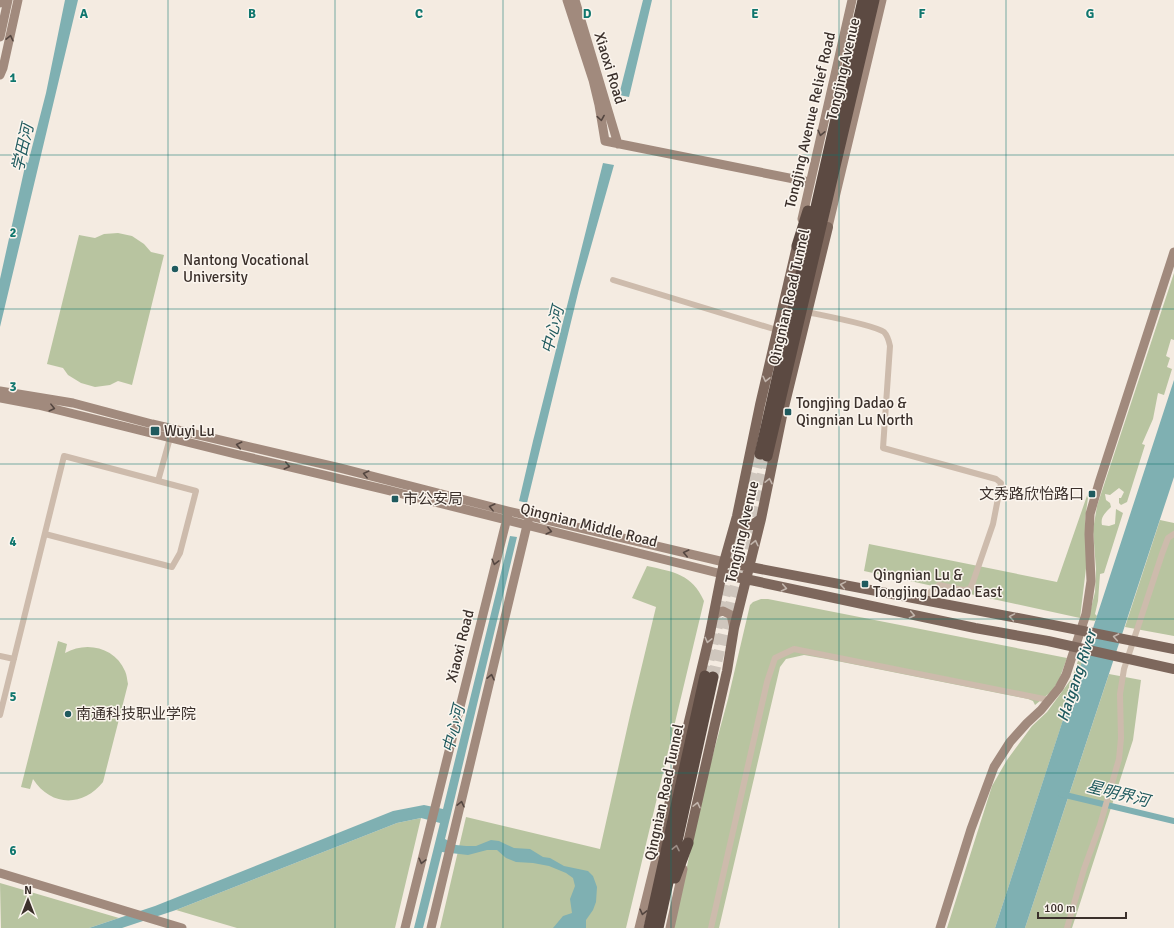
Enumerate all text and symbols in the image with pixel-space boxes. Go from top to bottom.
text: A [80,6,89,22]
text: B [248,6,256,22]
text: C [415,6,423,22]
text: D [583,6,592,22]
text: E [751,6,759,22]
text: F [919,6,926,22]
text: G [1086,6,1094,22]
street label: Tongjing Avenue [822,16,864,122]
street label: Xiaoxi Road [591,30,629,106]
street label: Tongjing Avenue Relief Road [781,30,839,210]
one-way arrow [5,35,13,41]
text: 1 [9,70,17,86]
one-way arrow [596,115,605,121]
water label: 学田河 [8,119,39,174]
one-way arrow [817,130,826,137]
text: 2 [9,225,17,241]
street label: Qingnian Road Tunnel [765,227,813,367]
place label: Nantong Vocational University [183,251,309,286]
marker: Nantong Vocational University [170,264,180,274]
water label: 中心河 [537,301,569,356]
one-way arrow [762,376,770,383]
text: 3 [9,379,17,395]
place label: Tongjing Dadao & Qingnian Lu North [796,394,914,429]
one-way arrow [48,403,55,412]
marker: Tongjing Dadao & Qingnian Lu North [783,407,793,417]
place label: Wuyi Lu [164,422,215,440]
marker: Wuyi Lu [149,425,161,437]
one-way arrow [236,441,243,449]
one-way arrow [284,462,290,470]
one-way arrow [363,471,369,479]
one-way arrow [764,477,772,484]
street label: Tongjing Avenue [721,479,763,585]
place label: 文秀路欣怡路口 [979,485,1084,503]
marker: 文秀路欣怡路口 [1087,489,1097,499]
place label: 市公安局 [403,490,463,508]
marker: 市公安局 [390,494,400,504]
street label: Qingnian Middle Road [519,499,659,551]
one-way arrow [489,503,495,511]
one-way arrow [546,526,552,534]
text: 4 [9,534,17,550]
one-way arrow [751,540,759,546]
one-way arrow [683,550,689,558]
one-way arrow [491,558,500,565]
place label: Qingnian Lu & Tongjing Dadao East [873,566,1002,601]
marker: Qingnian Lu & Tongjing Dadao East [860,579,870,589]
one-way arrow [840,581,846,589]
one-way arrow [781,584,788,592]
street label: Xiaoxi Road [442,608,478,684]
one-way arrow [909,610,915,618]
one-way arrow [1009,613,1015,621]
water label: Haigang River [1053,626,1102,724]
one-way arrow [1113,634,1119,642]
one-way arrow [704,636,713,643]
one-way arrow [486,674,494,680]
text: 5 [9,689,17,705]
water label: 中心河 [438,700,470,755]
place label: 南通科技职业学院 [76,705,196,723]
marker: 南通科技职业学院 [63,709,73,719]
street label: Qingnian Road Tunnel [641,722,687,862]
water label: 星明界河 [1085,777,1154,812]
one-way arrow [456,801,464,807]
one-way arrow [692,802,700,809]
text: 6 [9,843,17,859]
one-way arrow [672,845,680,851]
one-way arrow [418,857,427,864]
north arrow [8,880,48,920]
text: N [24,884,32,897]
scale bar [1038,894,1126,920]
text: 100 m [1044,901,1076,916]
one-way arrow [639,909,647,916]

